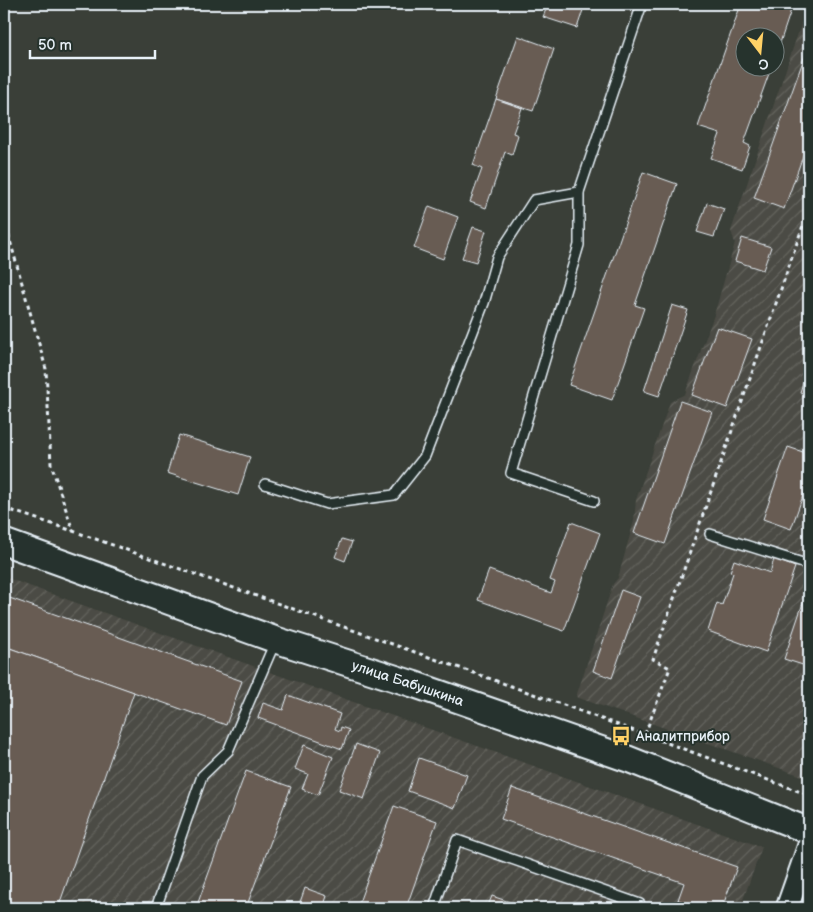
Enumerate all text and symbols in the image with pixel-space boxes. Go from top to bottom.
scale bar [30,28,155,60]
north arrow [736,28,786,78]
text: 50 m [38,36,72,55]
text: С [756,55,770,74]
street label: улица Бабушкина [350,656,467,710]
bus stop icon: Аналитприбор [610,725,632,747]
place label: Аналитприбор [635,728,730,745]

